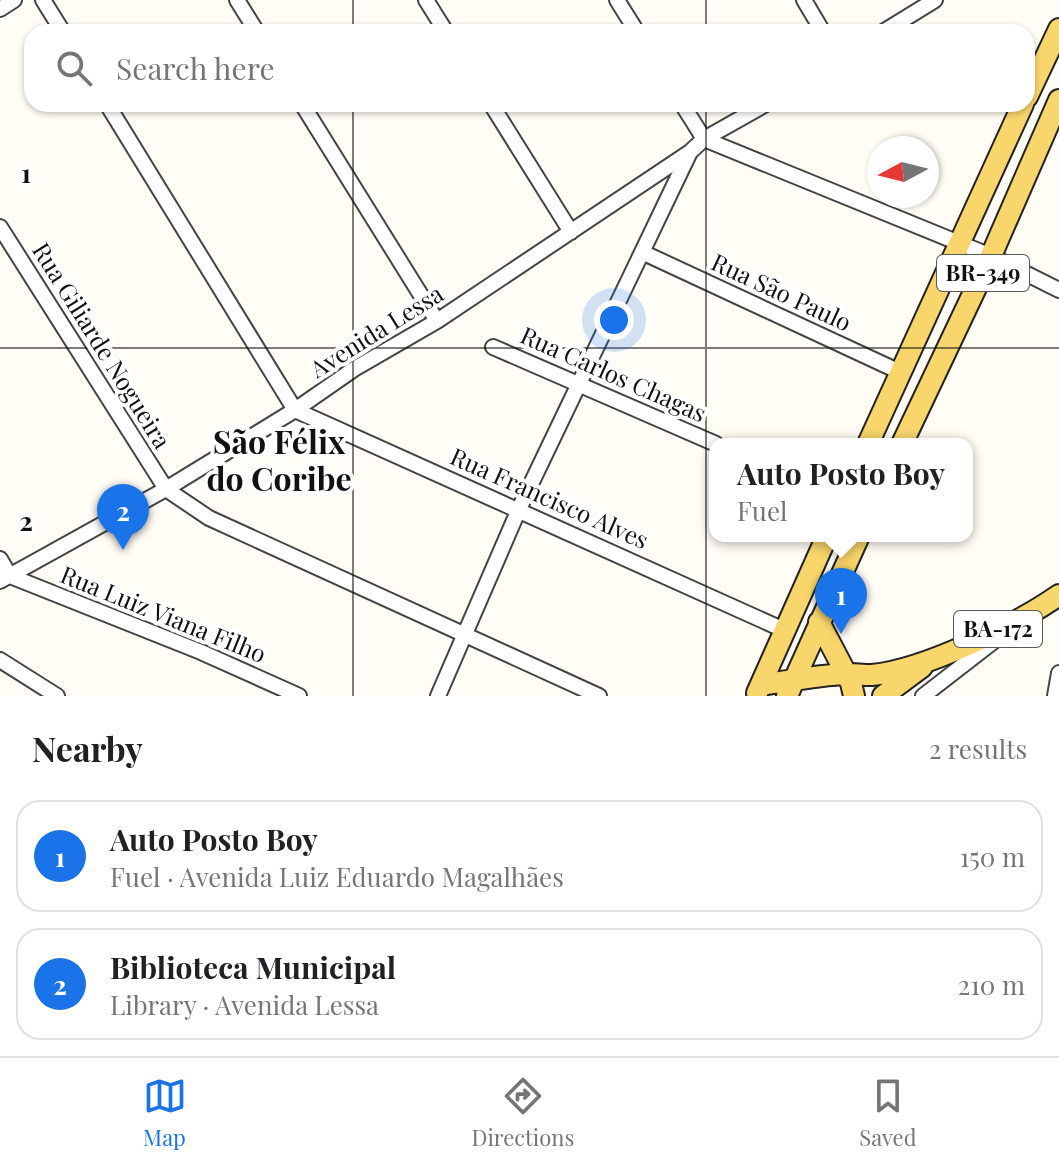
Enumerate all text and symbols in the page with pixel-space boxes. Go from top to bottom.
search box [24,24,1035,112]
icon: search [52,46,96,90]
text: Search here [116,48,275,88]
north arrow [867,136,939,208]
text: 1 [21,155,31,190]
street label: Rua Giliarde Nogueira [26,236,179,454]
street label: Rua São Paulo [707,245,857,338]
road number: BR-349 [937,255,1029,291]
street label: Avenida Lessa [302,277,449,385]
your location [594,300,634,340]
street label: Rua Carlos Chagas [516,318,712,428]
district label: São Félix do Coribe [206,419,352,499]
popup [709,438,973,542]
street label: Rua Francisco Alves [446,439,654,555]
text: Auto Posto Boy [737,453,945,493]
pin: 2 [97,484,149,550]
text: Fuel [737,493,788,528]
text: 2 [19,503,33,538]
street label: Rua Luiz Viana Filho [56,557,271,669]
pin: 1 [815,568,867,634]
road number: BA-172 [954,611,1042,647]
text: Nearby [32,725,143,771]
text: 2 results [929,731,1027,766]
text: Auto Posto Boy [110,819,318,859]
text: 1 [55,839,65,874]
text: 150 m [960,839,1025,874]
text: Fuel · Avenida Luiz Eduardo Magalhães [110,859,564,894]
text: Biblioteca Municipal [110,947,396,987]
text: 2 [53,967,67,1002]
text: 210 m [958,967,1025,1002]
text: Library · Avenida Lessa [110,987,379,1022]
tab: Map [143,1074,187,1152]
tab: Directions [472,1074,574,1152]
tab: Saved [859,1074,917,1152]

